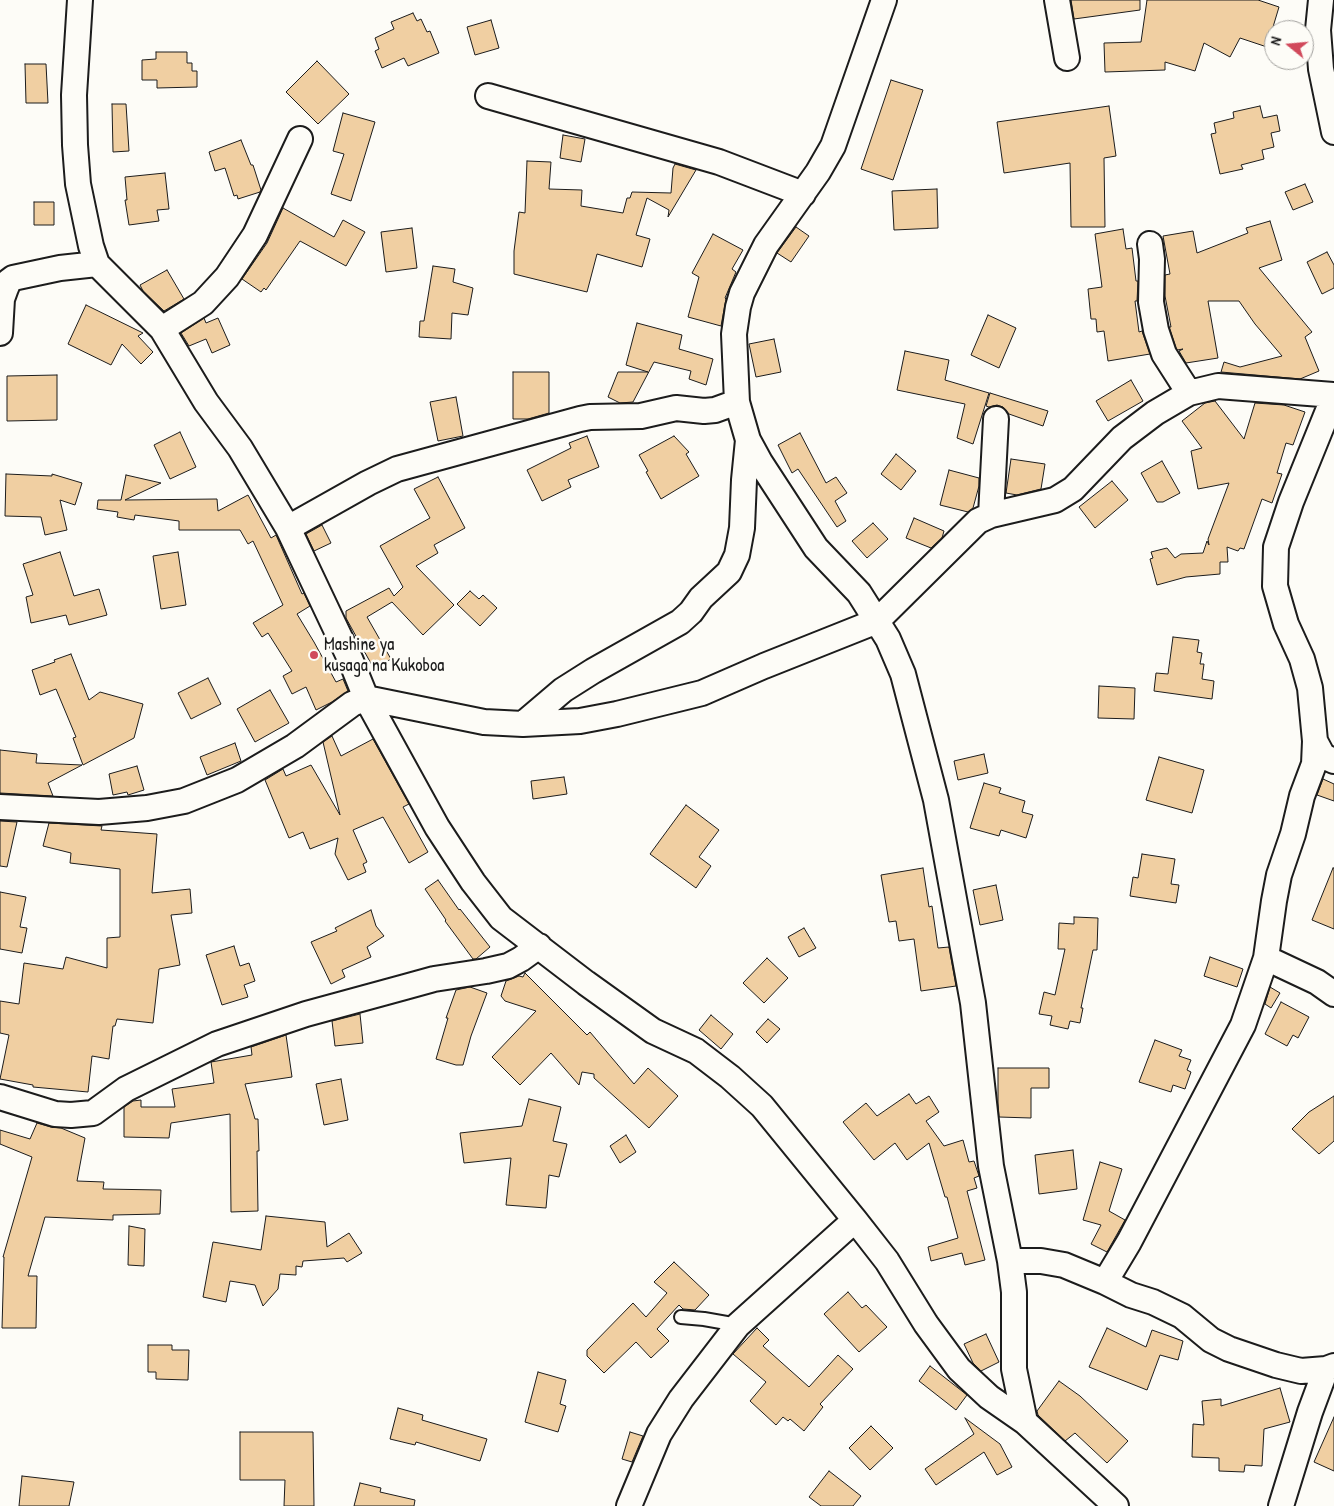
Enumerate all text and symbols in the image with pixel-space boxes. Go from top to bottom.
north arrow [1264,20,1314,70]
text: N [1265,34,1285,47]
place label: Mashine ya kusaga na Kukoboa [324,634,444,676]
marker: Mashine ya kusaga na Kukoboa [308,649,320,661]

